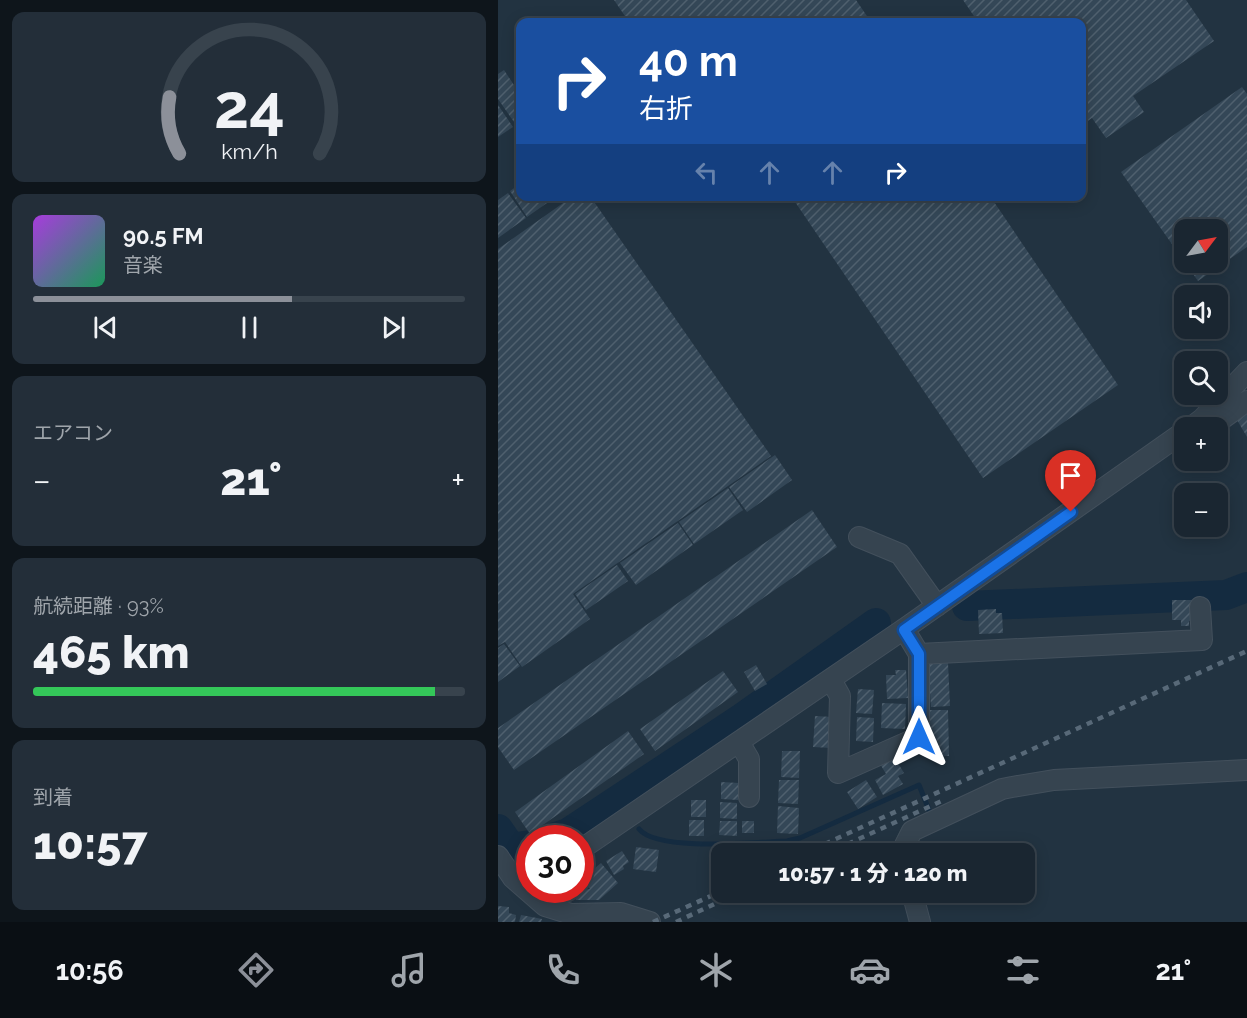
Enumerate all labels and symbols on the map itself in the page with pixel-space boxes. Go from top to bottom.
north arrow [1174,219,1228,273]
pin [1045,450,1096,512]
position arrow [887,705,951,769]
speed limit sign: 30 [516,825,594,903]

